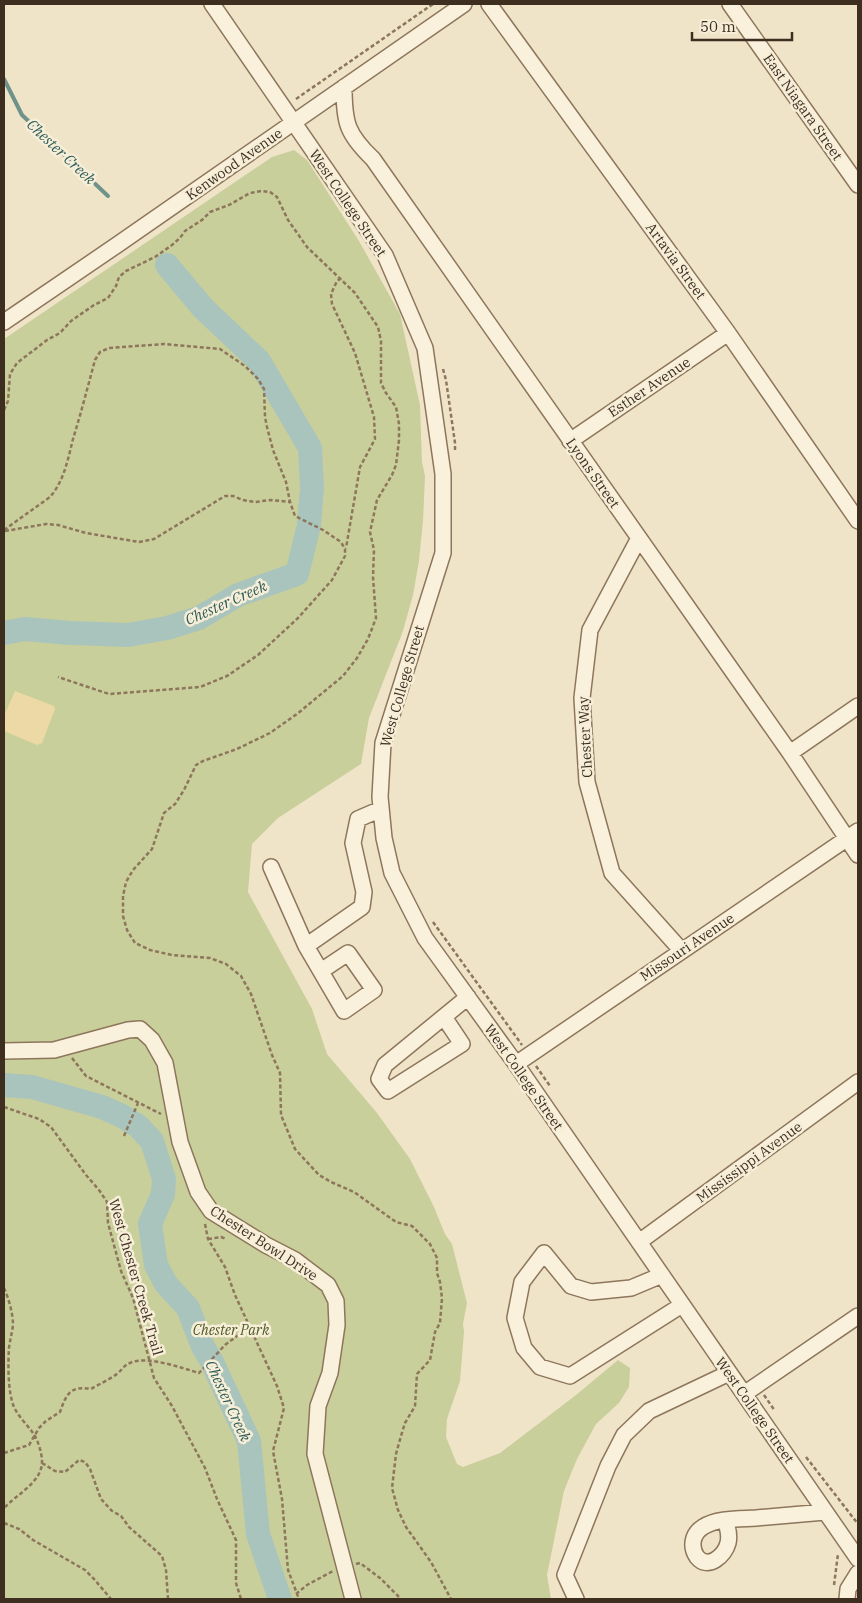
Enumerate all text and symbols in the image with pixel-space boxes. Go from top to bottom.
scale bar [692,10,792,42]
text: 50 m [700,17,736,36]
street label: East Niagara Street [759,50,847,164]
water label: Chester Creek [23,115,100,188]
street label: Kenwood Avenue [182,124,286,204]
street label: West College Street [305,146,391,260]
street label: Artavia Street [642,219,710,303]
street label: Esther Avenue [604,353,694,421]
street label: Lyons Street [562,434,624,512]
water label: Chester Creek [182,576,270,629]
street label: West College Street [376,623,428,749]
street label: Chester Way [574,695,596,778]
street label: Missouri Avenue [636,909,738,985]
street label: West College Street [481,1020,567,1134]
street label: Mississippi Avenue [692,1118,806,1206]
street label: West Chester Creek Trail [105,1197,167,1357]
street label: Chester Bowl Drive [207,1201,321,1285]
park label: Chester Park [193,1321,270,1339]
street label: West College Street [712,1353,798,1467]
water label: Chester Creek [201,1357,256,1444]

